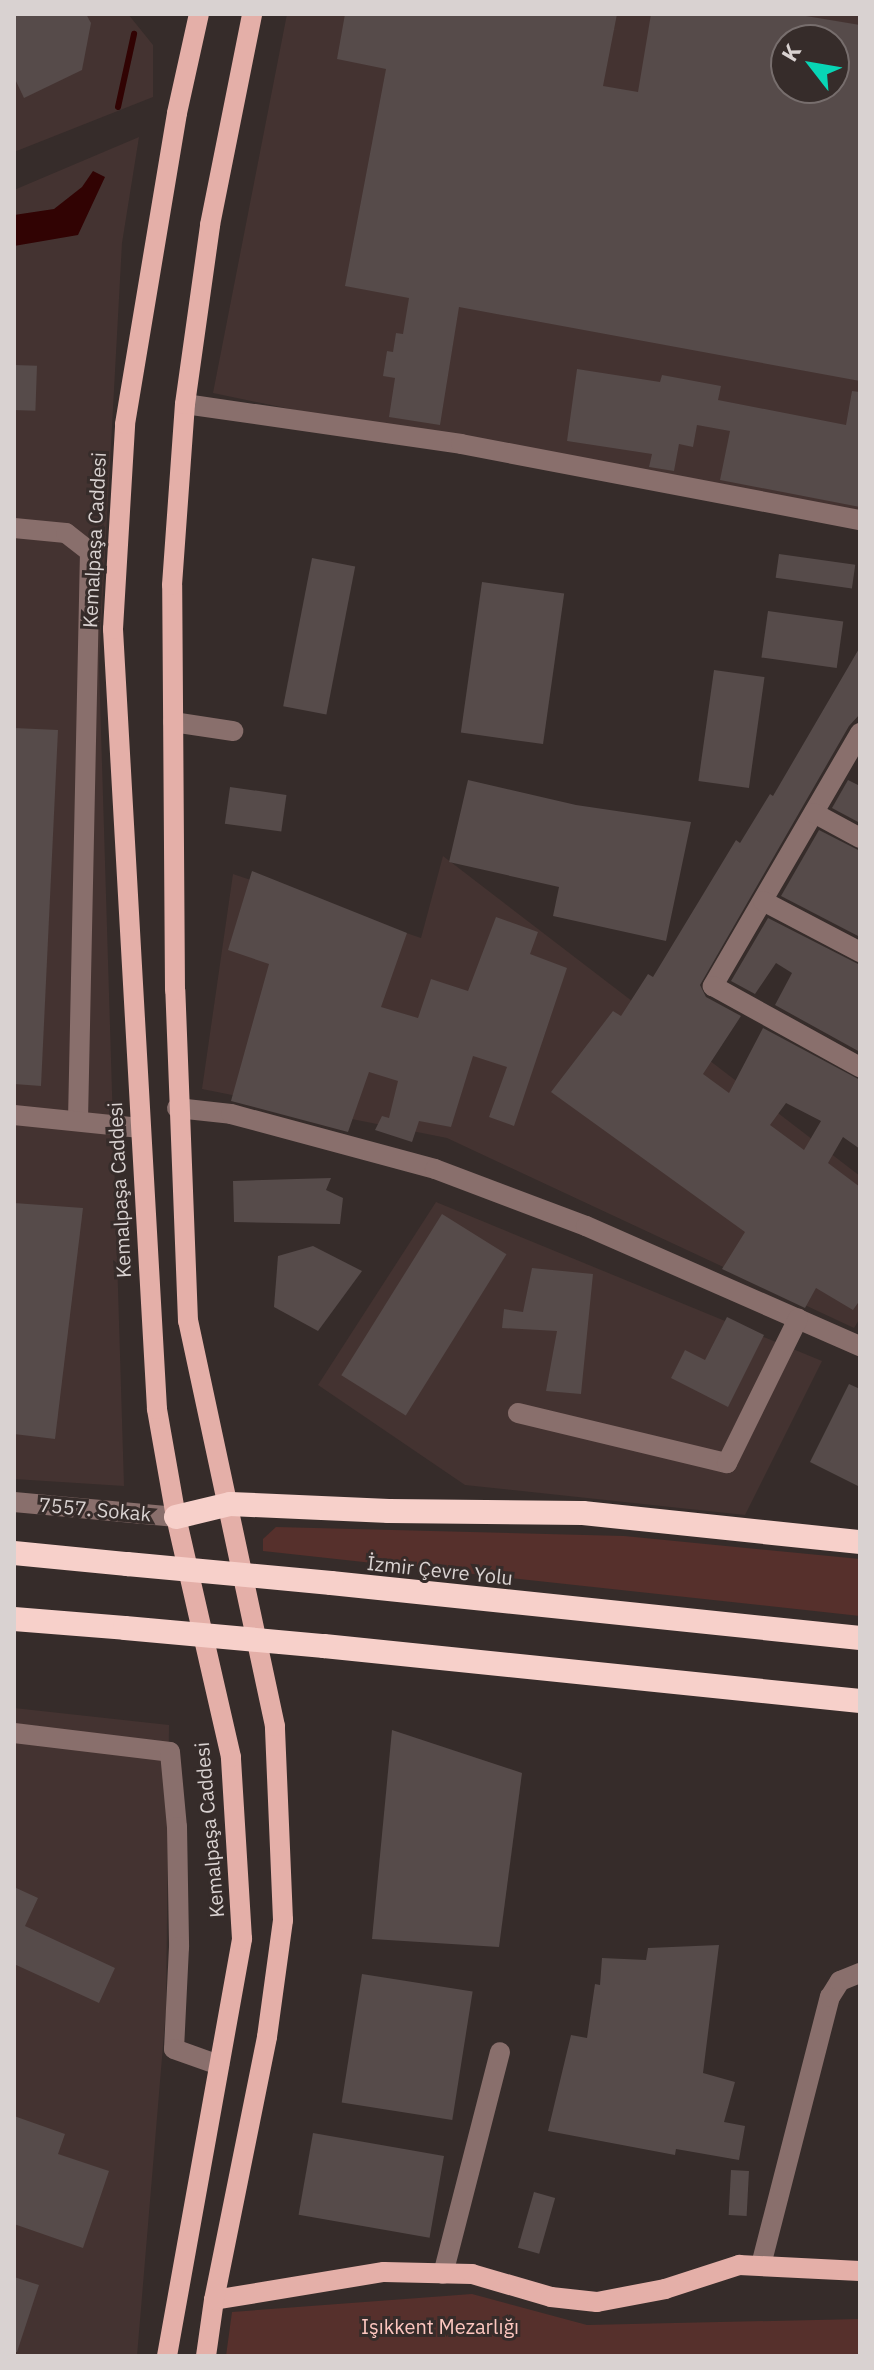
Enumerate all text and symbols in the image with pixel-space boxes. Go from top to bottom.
north arrow [770,24,850,104]
text: K [774,38,807,66]
street label: Kemalpaşa Caddesi [77,451,111,629]
street label: Kemalpaşa Caddesi [102,1101,136,1279]
street label: 7557. Sokak [38,1492,152,1526]
street label: İzmir Çevre Yolu [366,1550,514,1590]
street label: Kemalpaşa Caddesi [189,1741,229,1919]
park label: Işıkkent Mezarlığı [361,2314,519,2338]

